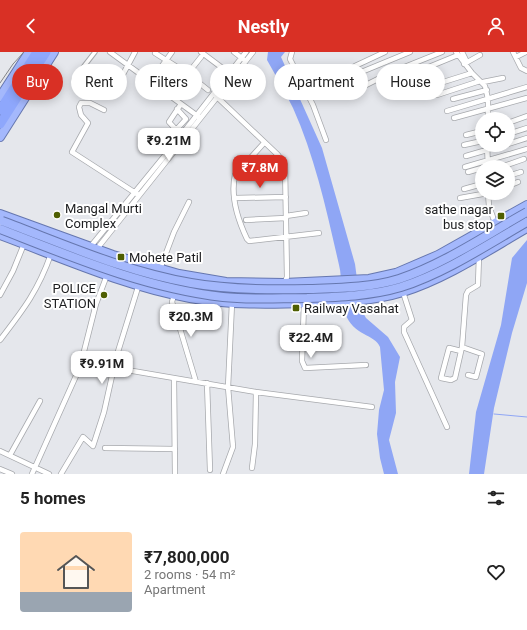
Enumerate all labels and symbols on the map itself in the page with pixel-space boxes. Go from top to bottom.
pin: ₹9.21M [136,128,202,162]
pin: ₹7.8M [232,155,288,189]
place label: Mangal Murti Complex [65,201,142,231]
place label: sathe nagar bus stop [425,202,494,232]
marker: Mangal Murti Complex [52,210,62,220]
marker: sathe nagar bus stop [496,211,506,221]
place label: Mohete Patil [129,250,202,265]
marker: Mohete Patil [116,252,126,262]
place label: POLICE STATION [44,281,96,311]
marker: POLICE STATION [99,290,109,300]
place label: Railway Vasahat [304,301,399,316]
marker: Railway Vasahat [291,303,301,313]
pin: ₹20.3M [158,304,224,338]
pin: ₹22.4M [278,325,344,359]
pin: ₹9.91M [69,351,135,385]

